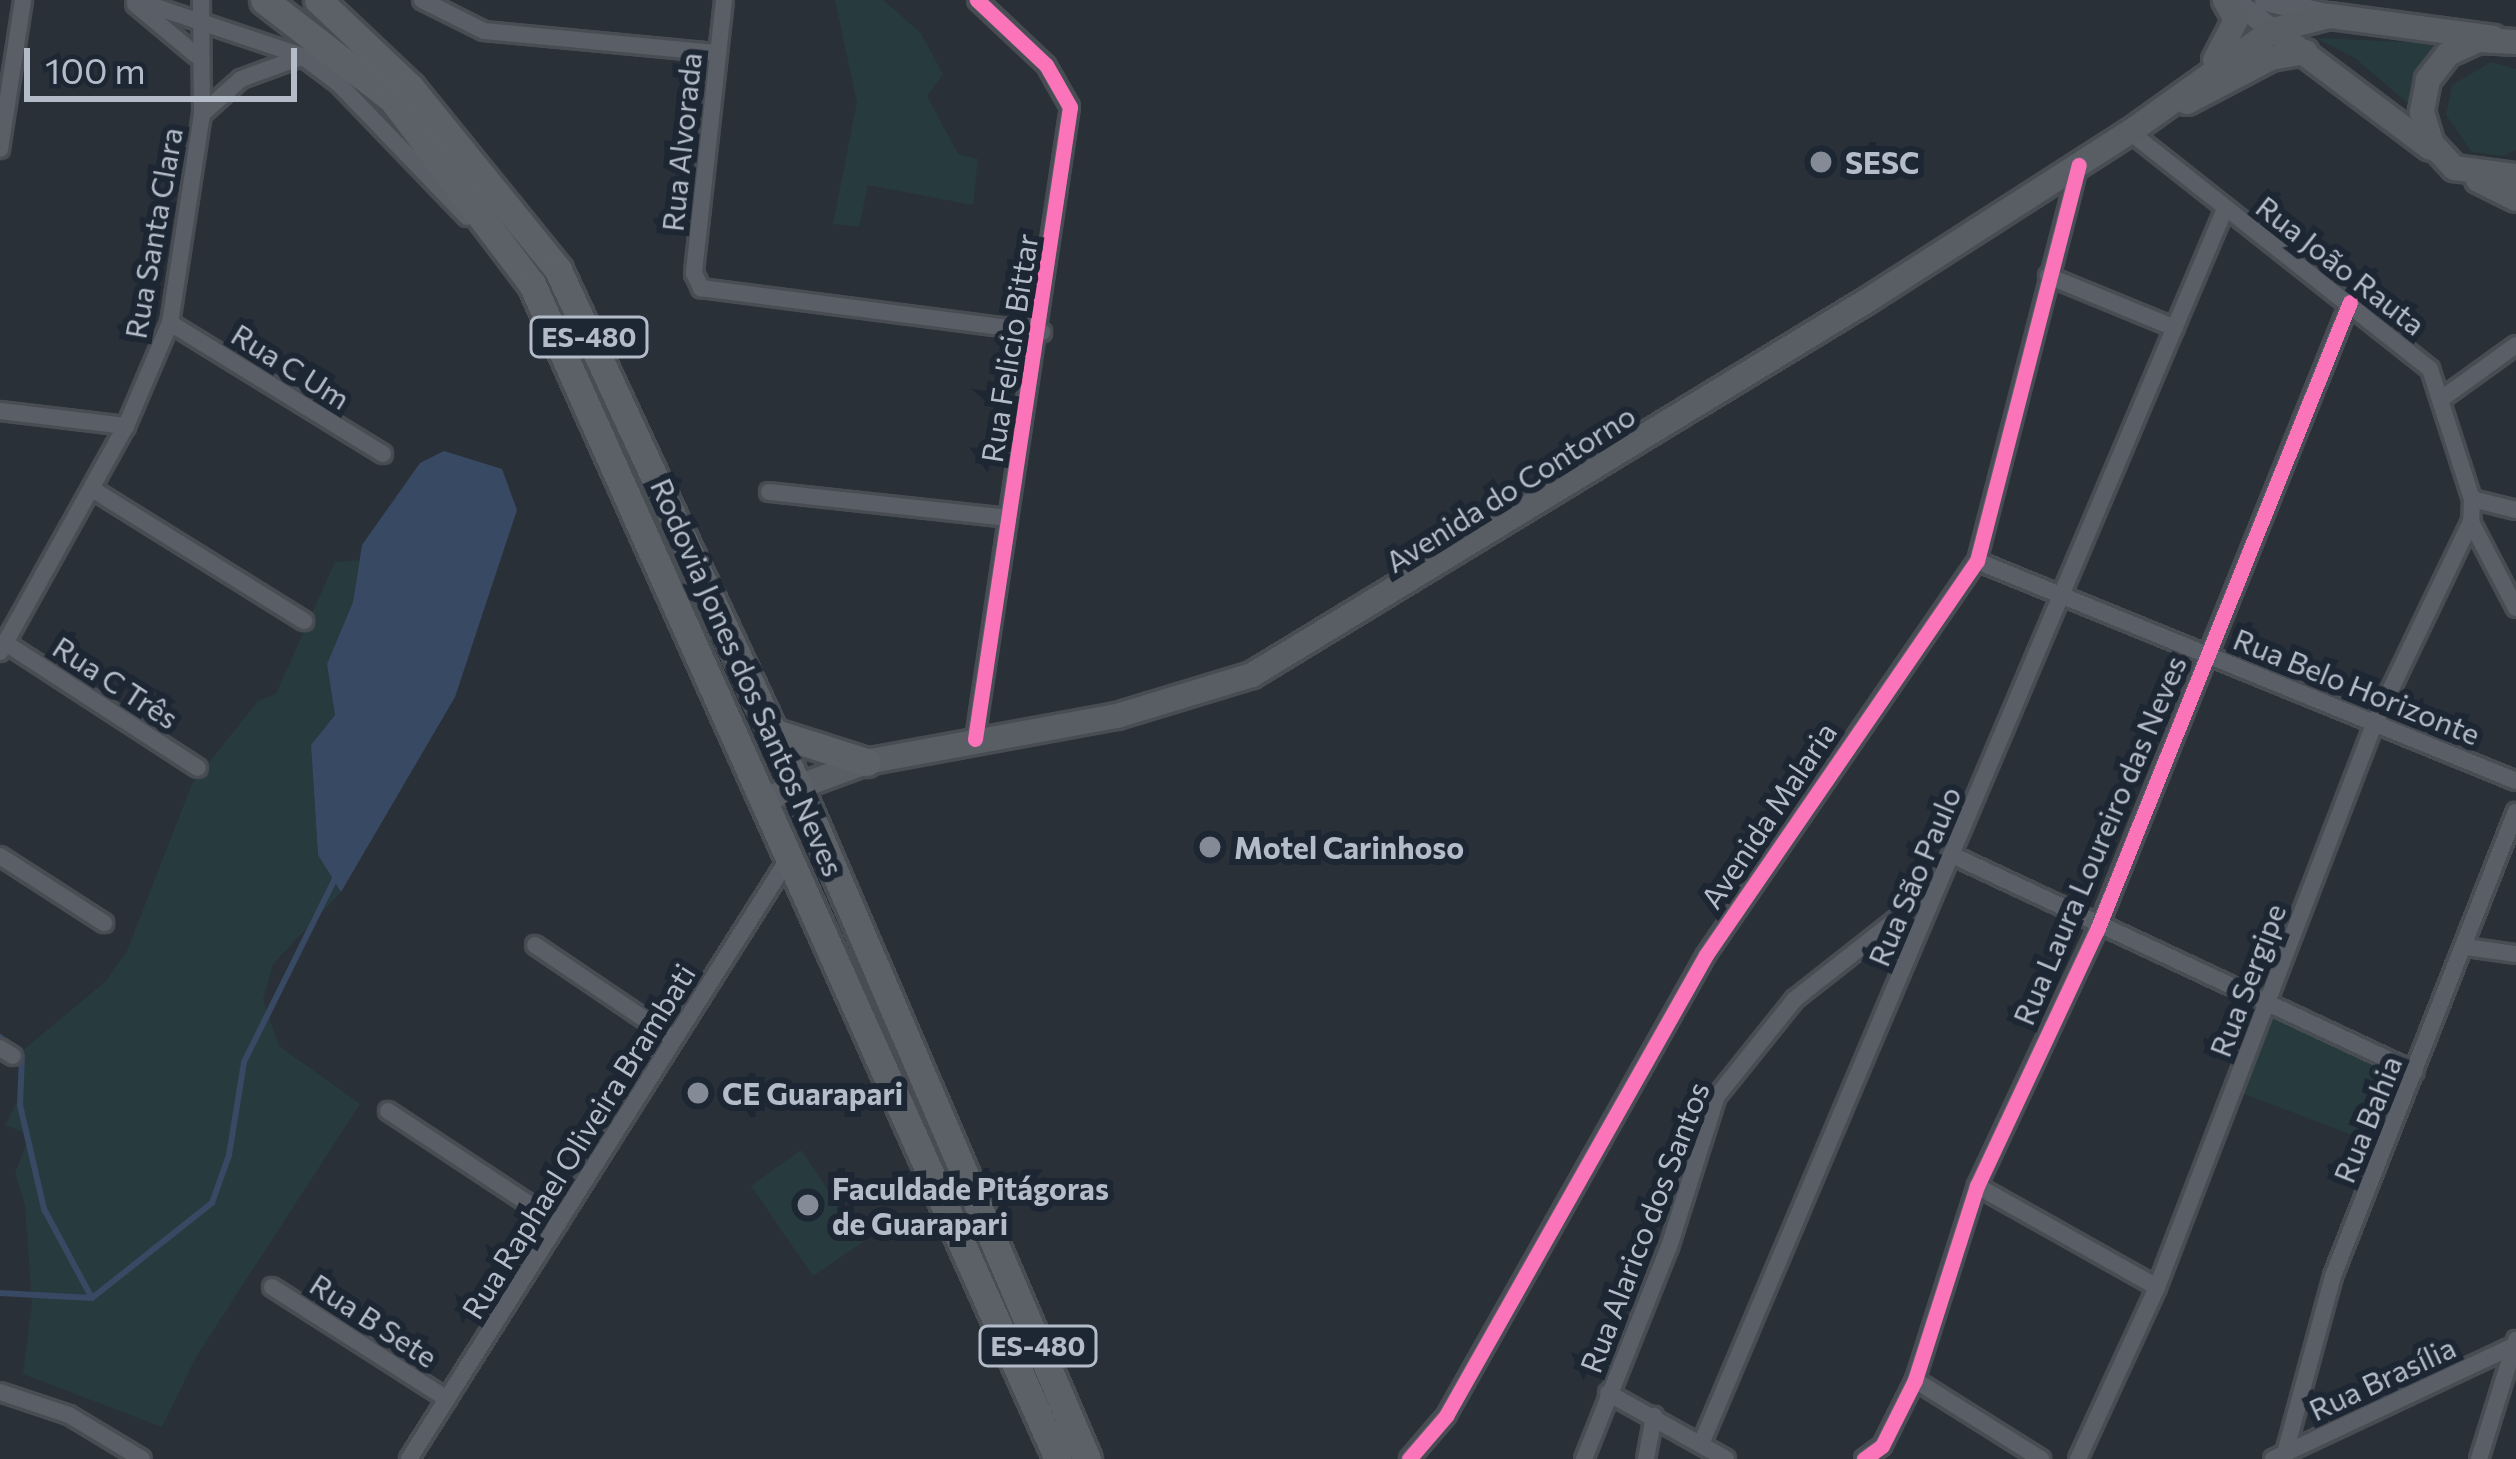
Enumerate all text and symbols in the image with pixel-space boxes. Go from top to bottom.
scale bar [30,24,303,98]
text: 100 m [45,47,146,91]
street label: Rua Alvorada [654,51,708,233]
street label: Rua Santa Clara [117,125,189,341]
place label: SESC [1845,144,1919,180]
marker: SESC [1808,149,1834,175]
street label: Rua João Rauta [2249,188,2433,342]
street label: Rua Felicio Bittar [973,231,1045,465]
street label: Rua C Um [225,316,357,416]
road number: ES-480 [529,316,649,358]
street label: Avenida do Contorno [1378,397,1642,579]
street label: Rodovia Jones dos Santos Neves [644,472,852,882]
street label: Rua Belo Horizonte [2229,620,2485,752]
street label: Rua C Três [47,628,185,736]
street label: Rua Laura Loureiro das Neves [2005,650,2193,1030]
street label: Avenida Malaria [1692,715,1844,915]
street label: Rua São Paulo [1860,781,1968,971]
place label: Motel Carinhoso [1234,829,1464,865]
marker: Motel Carinhoso [1197,834,1223,860]
street label: Rua Sergipe [2201,898,2293,1062]
street label: Rua Raphael Oliveira Brambati [454,957,702,1325]
street label: Rua Bahia [2325,1050,2409,1188]
place label: CE Guarapari [722,1075,903,1111]
street label: Rua Alarico dos Santos [1572,1077,1716,1377]
marker: CE Guarapari [685,1080,711,1106]
place label: Faculdade Pitágoras de Guarapari [832,1170,1109,1240]
marker: Faculdade Pitágoras de Guarapari [795,1192,821,1218]
street label: Rua B Sete [304,1266,444,1374]
road number: ES-480 [978,1325,1098,1367]
street label: Rua Brasília [2303,1328,2461,1428]

